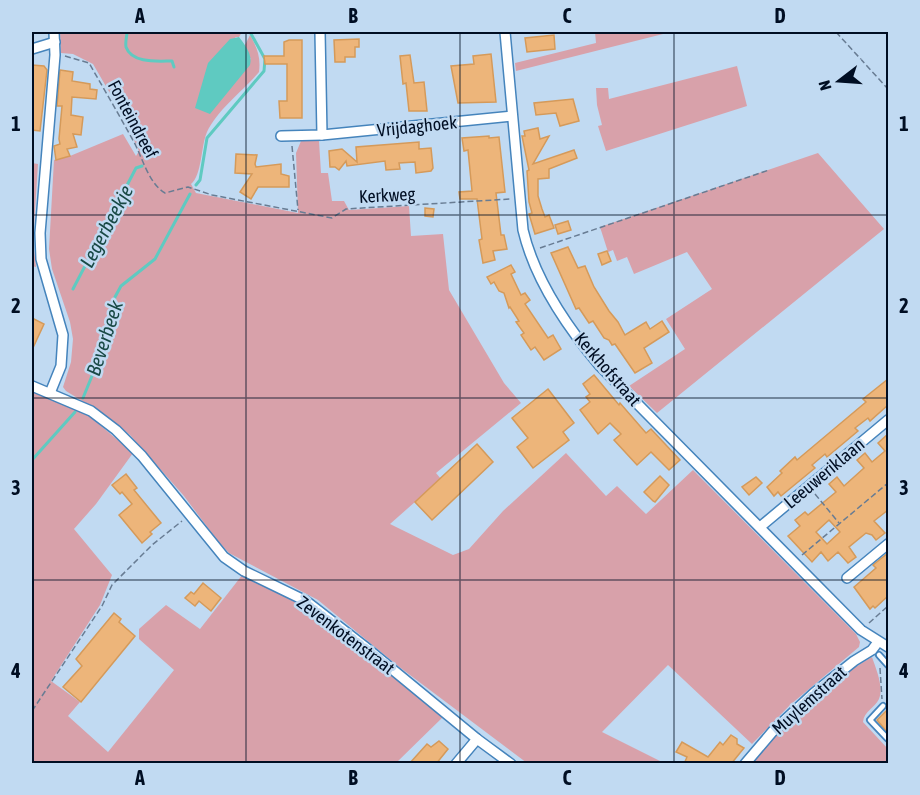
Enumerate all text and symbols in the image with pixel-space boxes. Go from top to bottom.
text: A [134,4,145,27]
text: B [348,4,358,27]
text: C [563,4,572,27]
text: D [774,4,786,27]
north arrow [809,51,869,111]
street label: Fonteindreef [104,76,162,162]
text: N [815,78,835,93]
street label: Vrijdaghoek [376,111,458,141]
text: 1 [11,112,21,135]
text: 1 [899,112,909,135]
water label: Legerbeekje [75,181,137,271]
street label: Kerkweg [358,183,416,207]
text: 2 [11,294,21,317]
text: 2 [899,294,909,317]
water label: Beverbeek [81,297,127,378]
street label: Kerkhofstraat [570,328,646,410]
street label: Leeuweriklaan [780,433,868,513]
text: 3 [11,476,21,499]
text: 3 [899,476,909,499]
street label: Zevenkotenstraat [293,592,399,678]
text: 4 [10,659,21,682]
text: 4 [898,659,909,682]
street label: Muylemstraat [768,661,850,739]
text: A [134,766,145,789]
text: B [348,766,358,789]
text: C [563,766,572,789]
text: D [774,766,786,789]

